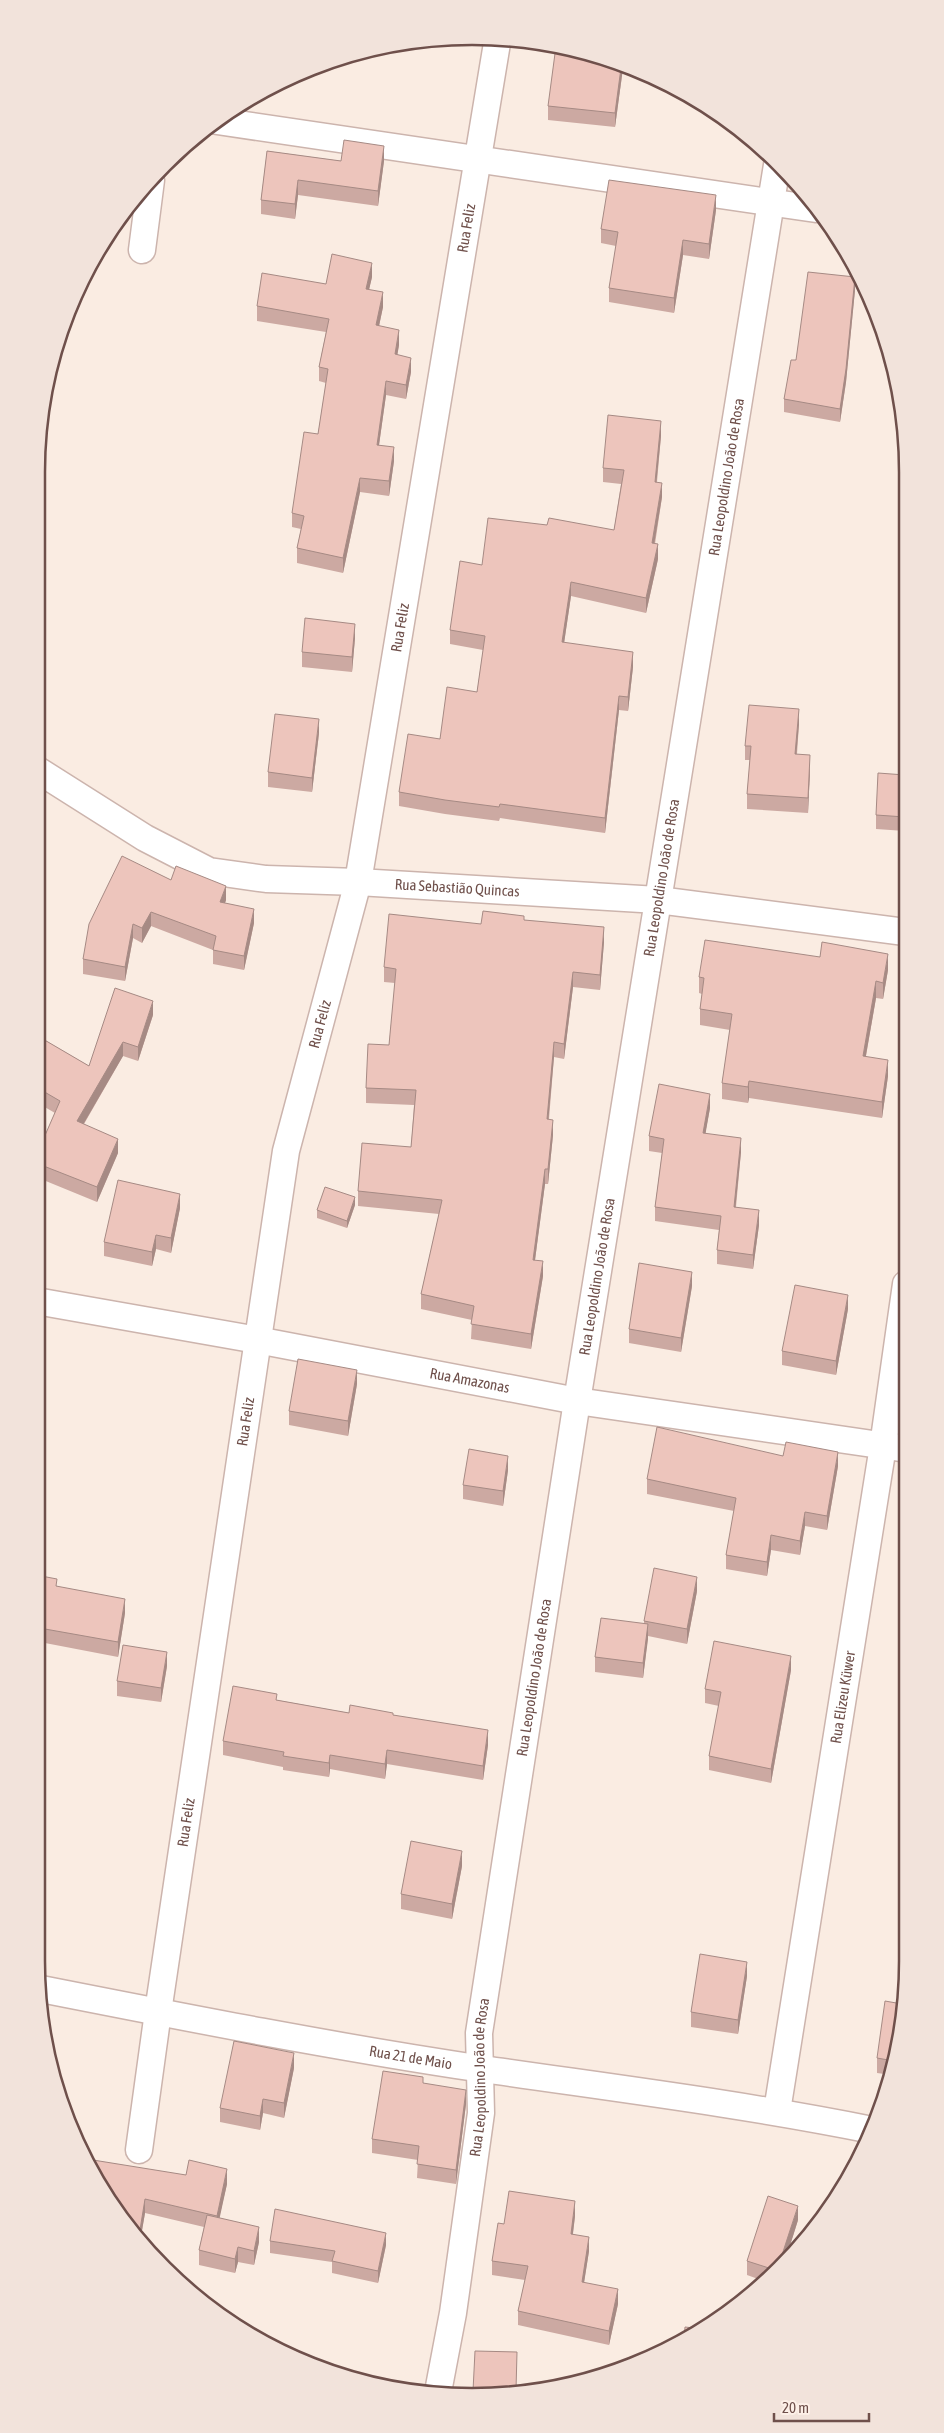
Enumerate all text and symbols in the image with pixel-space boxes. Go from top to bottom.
street label: Rua Feliz [453,202,478,254]
street label: Rua Leopoldino João de Rosa [705,397,747,557]
street label: Rua Feliz [387,601,412,653]
street label: Rua Leopoldino João de Rosa [640,798,682,958]
street label: Rua Sebastião Quincas [394,875,520,900]
street label: Rua Feliz [305,998,334,1050]
street label: Rua Leopoldino João de Rosa [576,1196,618,1356]
street label: Rua Amazonas [429,1364,511,1396]
street label: Rua Feliz [233,1396,257,1447]
street label: Rua Leopoldino João de Rosa [513,1598,554,1758]
street label: Rua Elizeu Küwer [827,1649,858,1745]
street label: Rua Feliz [174,1796,198,1848]
street label: Rua Leopoldino João de Rosa [466,1997,492,2158]
street label: Rua 21 de Maio [368,2042,453,2072]
scale bar [774,2390,869,2422]
text: 20 m [782,2399,809,2416]

